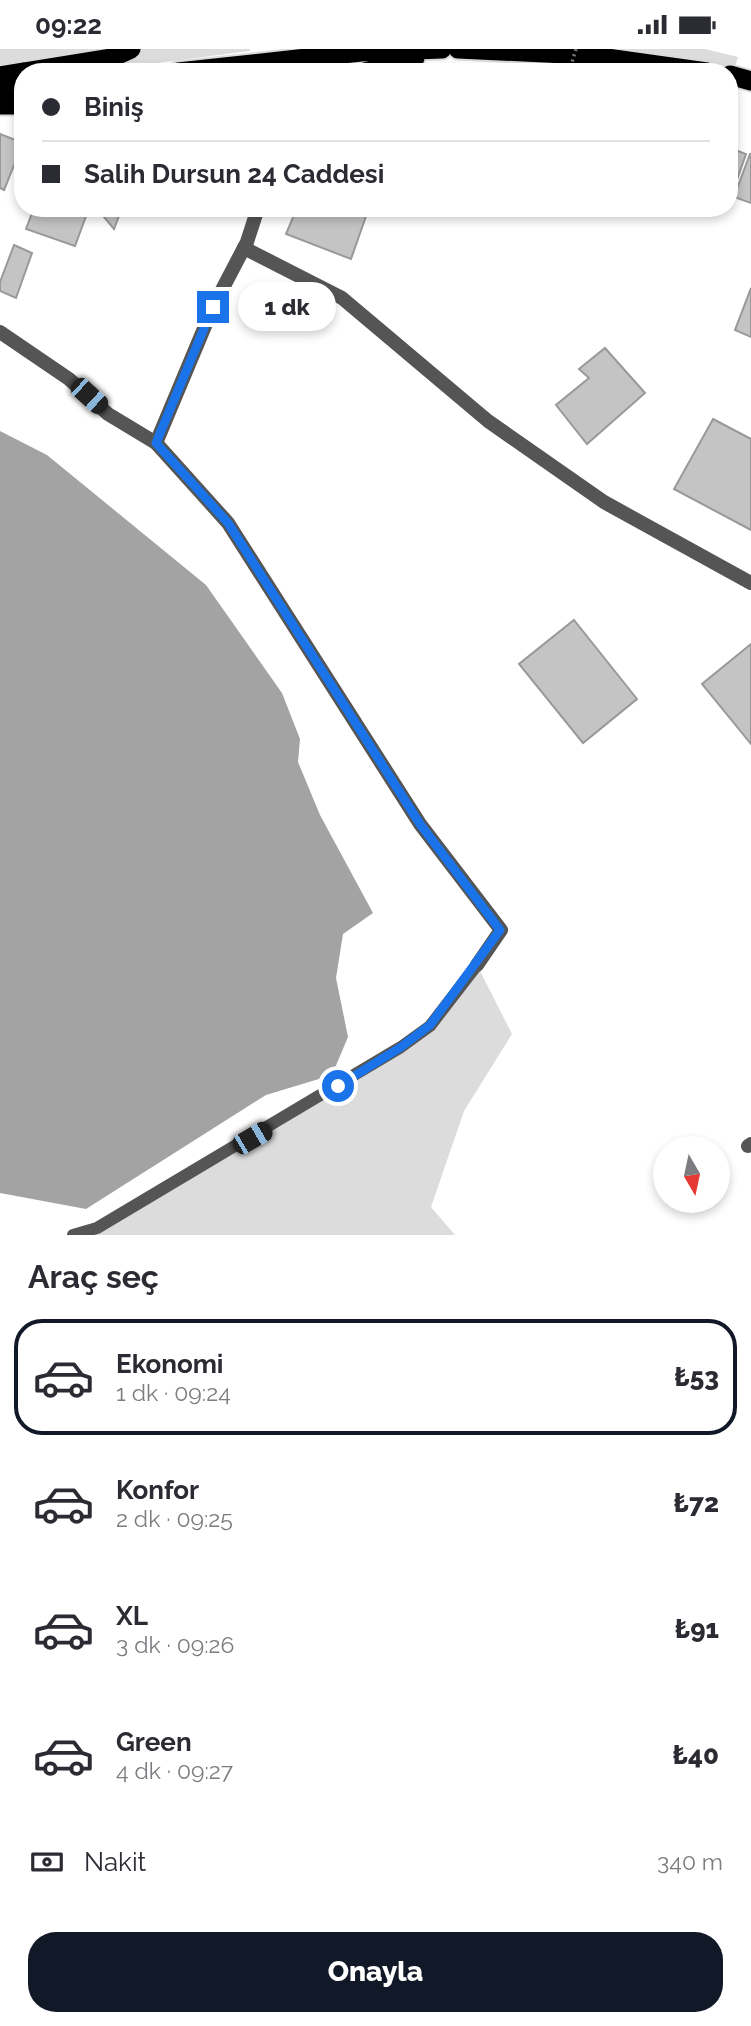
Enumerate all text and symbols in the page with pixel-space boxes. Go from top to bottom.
text: 09:22 [35,10,102,40]
text: Biniş [84,92,144,122]
text: Salih Dursun 24 Caddesi [84,159,384,189]
callout: 1 dk [238,282,336,331]
route end [197,291,229,323]
text: 1 dk [264,293,310,320]
car [67,374,112,418]
route start [322,1070,354,1102]
car [229,1118,276,1158]
north arrow [653,1136,730,1213]
map controls [653,1136,730,1213]
text: Araç seç [28,1258,159,1295]
icon: car [32,1346,95,1409]
text: Ekonomi [116,1349,224,1379]
text: ₺53 [674,1362,719,1392]
text: 1 dk · 09:24 [116,1379,231,1406]
icon: car [32,1472,95,1535]
text: Konfor [116,1475,199,1505]
text: ₺72 [673,1488,719,1518]
text: 2 dk · 09:25 [116,1505,233,1532]
icon: car [32,1598,95,1661]
text: XL [116,1601,148,1631]
text: ₺91 [675,1614,719,1644]
text: 3 dk · 09:26 [116,1631,234,1658]
icon: car [32,1724,95,1787]
text: Green [116,1727,192,1757]
text: ₺40 [673,1740,719,1770]
text: 4 dk · 09:27 [116,1757,233,1784]
icon: cash [28,1843,66,1881]
text: Nakit [84,1847,146,1877]
text: 340 m [657,1848,723,1875]
button: Onayla [28,1932,723,2012]

